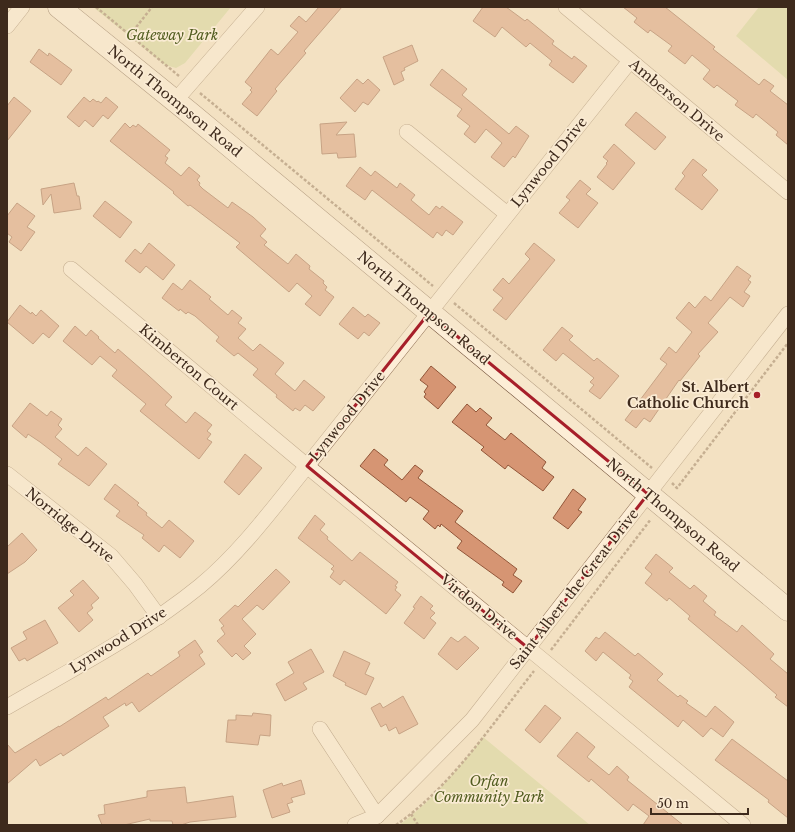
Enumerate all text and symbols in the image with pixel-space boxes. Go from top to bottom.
park label: Gateway Park [126,26,218,44]
street label: North Thompson Road [104,41,246,161]
street label: Amberson Drive [625,54,728,145]
street label: Lynwood Drive [507,113,591,211]
street label: North Thompson Road [354,247,494,369]
street label: Kimberton Court [136,320,243,414]
street label: Lynwood Drive [305,367,389,465]
place label: St. Albert Catholic Church [627,378,750,412]
marker: St. Albert Catholic Church [752,390,762,400]
street label: North Thompson Road [603,454,743,576]
street label: Norridge Drive [22,484,118,566]
street label: Saint Albert the Great Drive [506,505,642,673]
street label: Virdon Drive [436,570,521,644]
street label: Lynwood Drive [66,603,170,677]
park label: Orfan Community Park [434,772,544,806]
scale bar [651,790,748,816]
text: 50 m [657,796,689,811]

